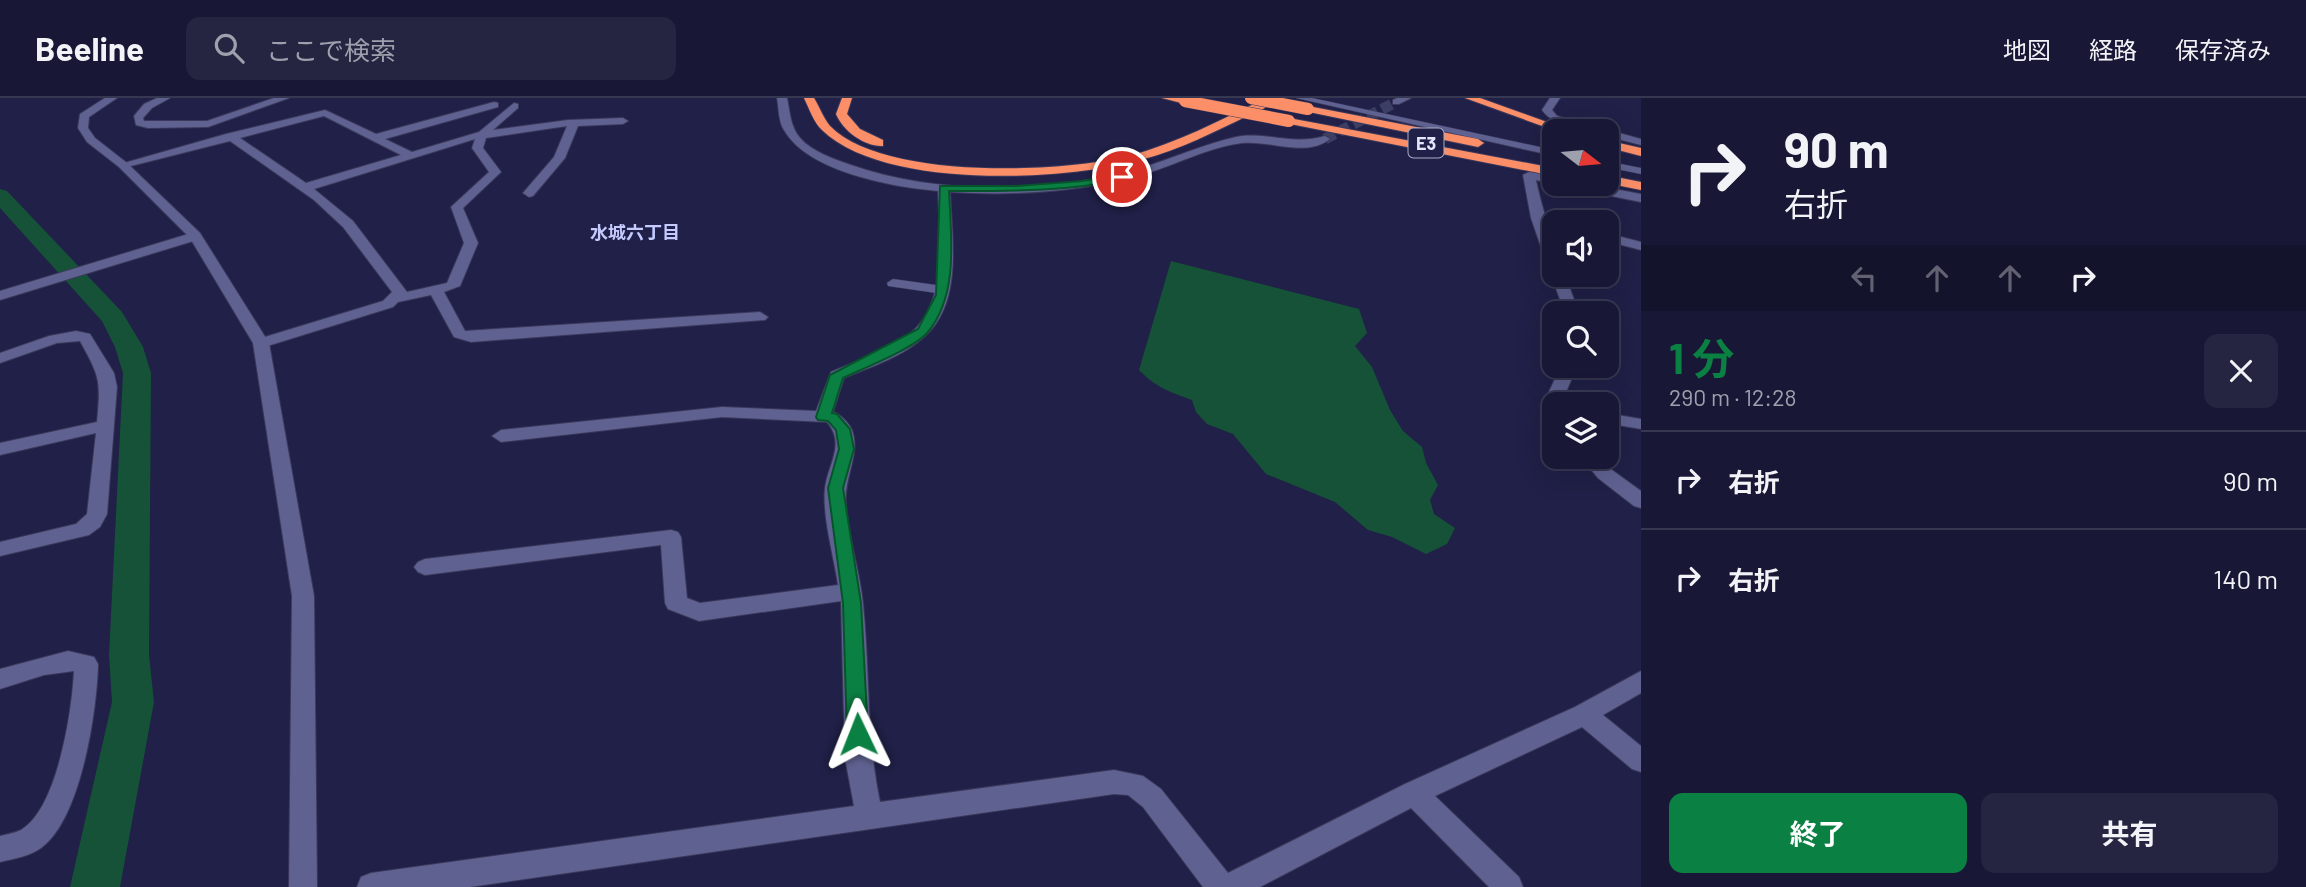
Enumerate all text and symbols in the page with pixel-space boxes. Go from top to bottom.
search box [186,17,676,80]
text: Beeline [35,28,144,68]
icon: search [210,29,248,67]
text: ここで検索 [266,34,396,65]
text: 地図 [2003,35,2051,64]
text: 経路 [2089,35,2137,64]
text: 保存済み [2175,35,2271,64]
north arrow [1542,119,1619,196]
map controls [1542,119,1619,469]
text: 90 m [1784,119,1889,178]
icon: right [1669,126,1760,217]
road number: E3 [1408,129,1444,158]
pin [1092,147,1152,207]
icon: arrive [1103,158,1141,196]
text: 右折 [1784,184,1848,222]
button: sound [1542,210,1619,287]
district label: 水城六丁目 [590,221,680,243]
icon: left [1845,259,1883,297]
icon: ahead [1918,259,1956,297]
icon: ahead [1991,259,2029,297]
icon: right [2064,259,2102,297]
button: search [1542,301,1619,378]
text: 1 分 [1669,332,1734,382]
button: close [2204,334,2278,408]
text: 290 m · 12:28 [1669,383,1796,411]
button: layers [1542,392,1619,469]
icon: right [1669,461,1707,499]
text: 90 m [2223,465,2278,496]
text: 右折 [1728,466,1780,497]
icon: right [1669,559,1707,597]
text: 140 m [2213,563,2278,594]
text: 右折 [1728,564,1780,595]
position arrow [821,697,895,771]
button: 終了 [1669,793,1967,873]
button: 共有 [1981,793,2278,873]

